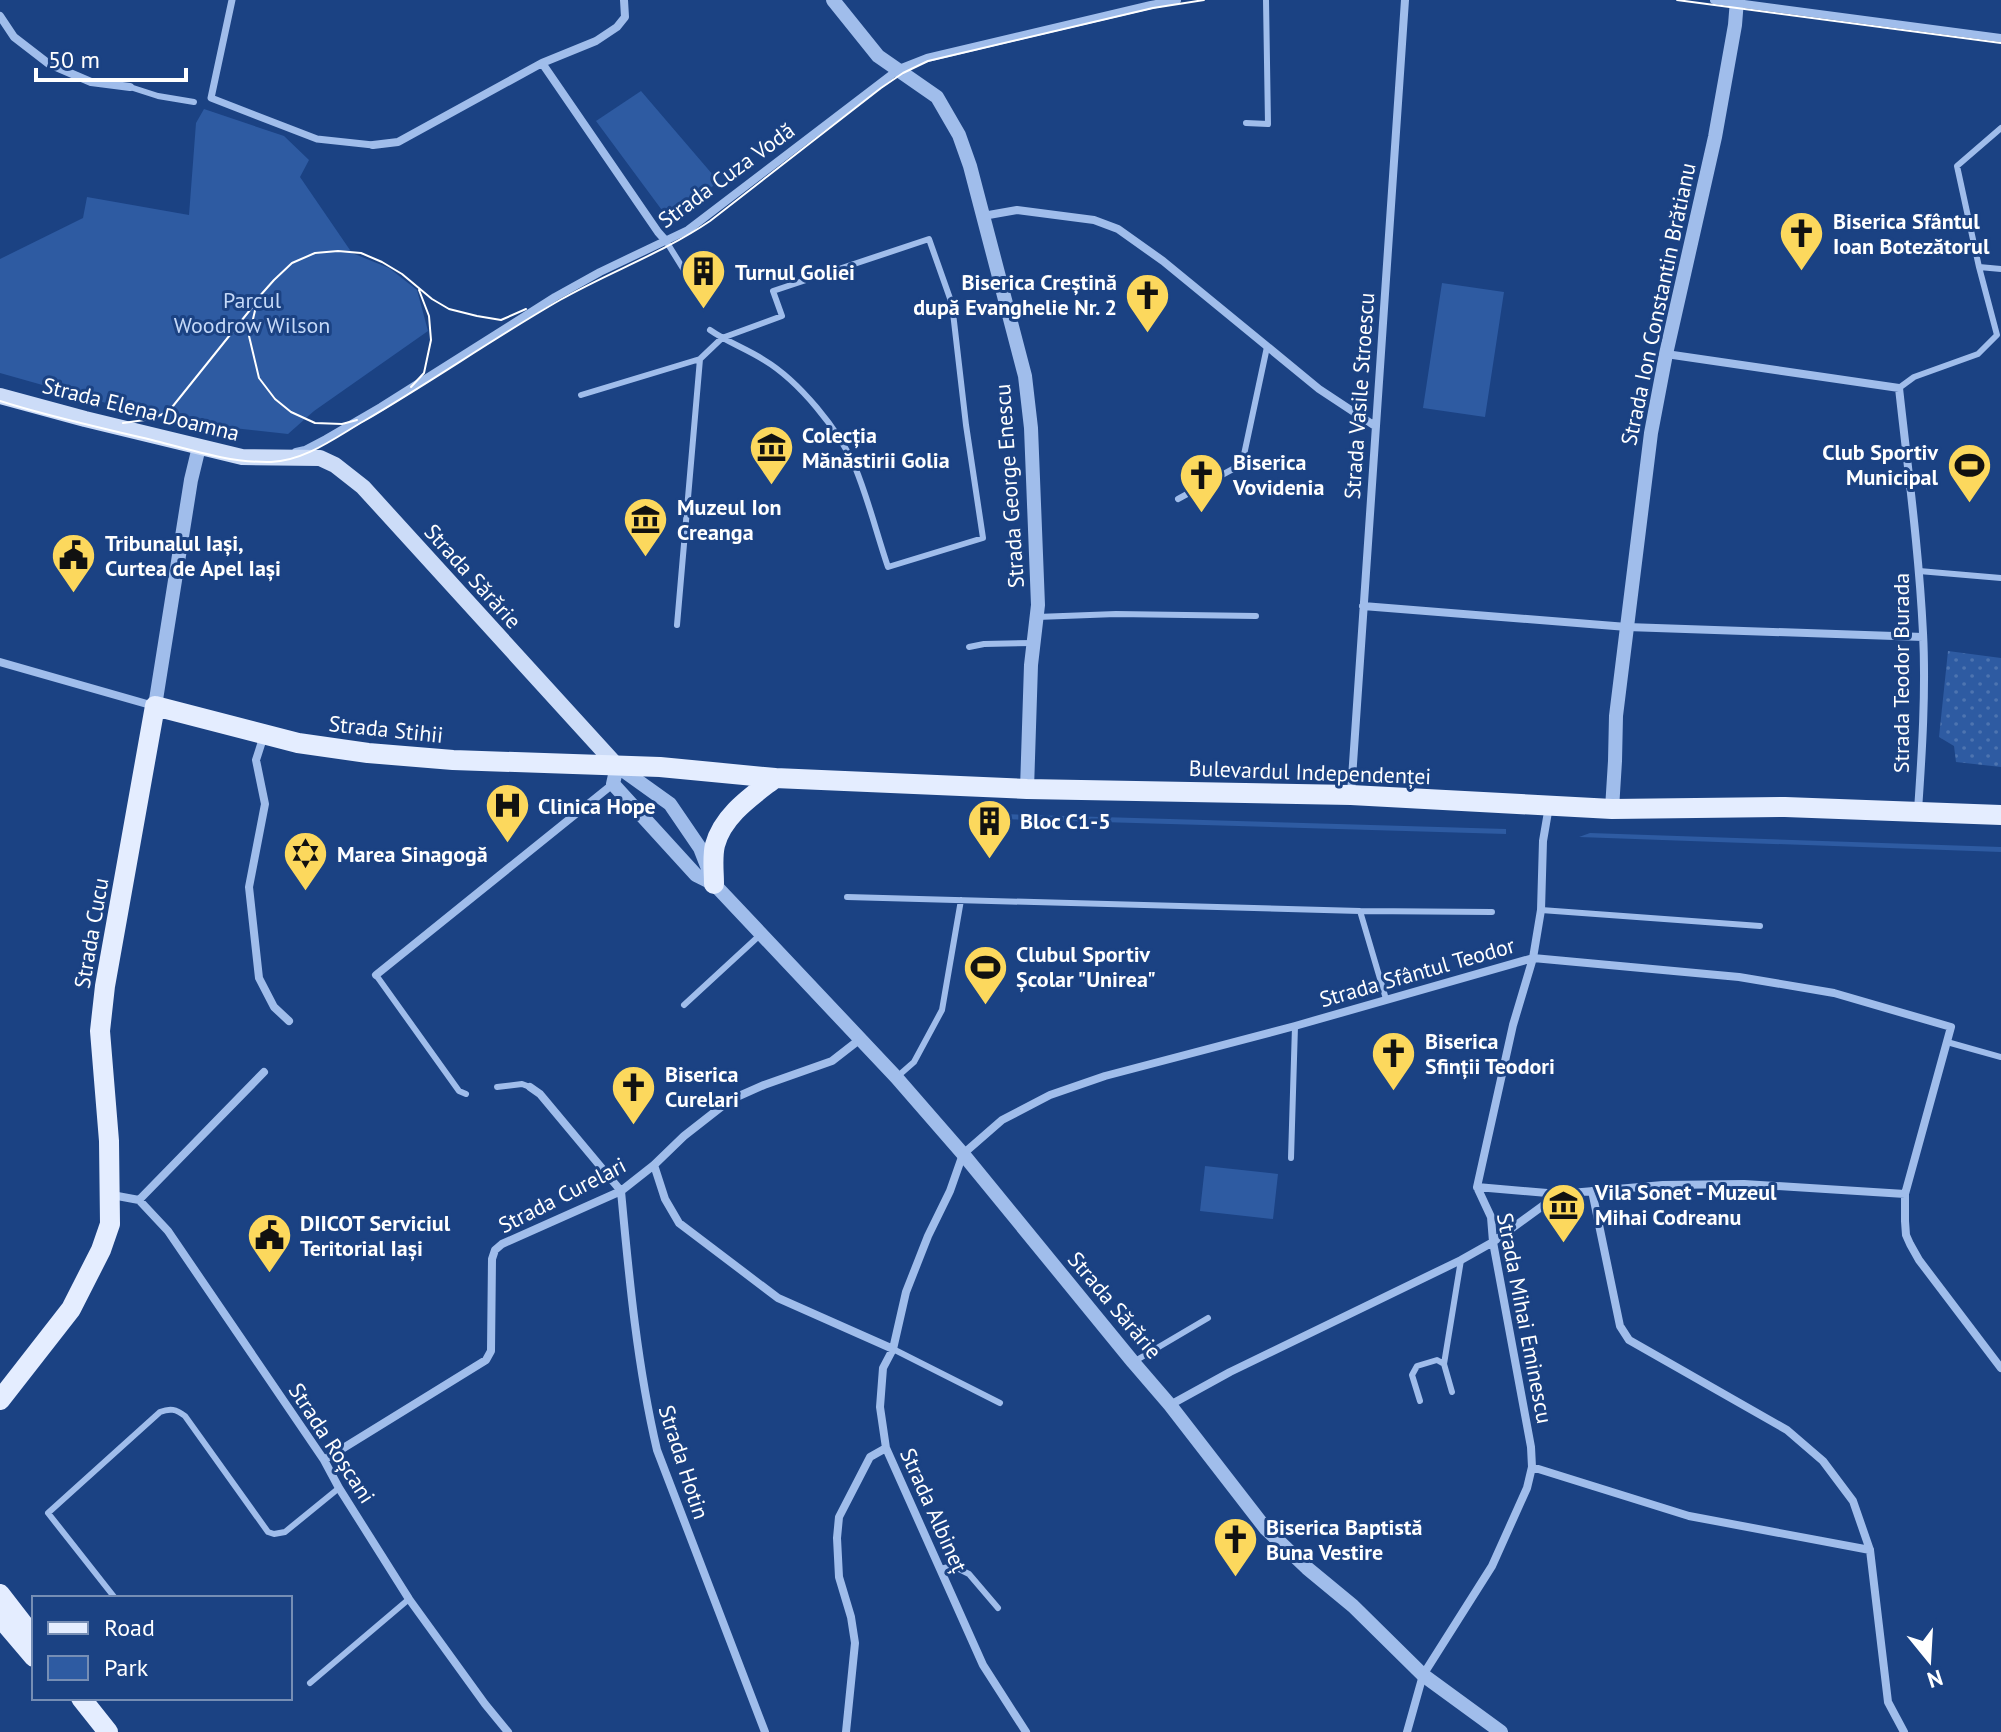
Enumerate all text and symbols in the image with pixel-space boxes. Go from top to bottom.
scale bar [36,32,186,82]
text: 50 m [48,44,100,75]
street label: Strada Cuza Vodă [652,116,800,234]
street label: Strada Ion Constantin Brătianu [1614,160,1702,448]
place label: Biserica Sfântul Ioan Botezătorul [1833,207,1990,260]
church icon: Biserica Sfântul Ioan Botezătorul [1778,210,1826,273]
building icon: Turnul Goliei [680,248,728,311]
place label: Turnul Goliei [735,258,855,286]
place label: Biserica Creștină după Evanghelie Nr. 2 [913,268,1117,321]
church icon: Biserica Creștină după Evanghelie Nr. 2 [1124,271,1172,334]
park label: Parcul Woodrow Wilson [174,286,330,339]
street label: Strada Vasile Stroescu [1338,292,1380,500]
street label: Strada Elena Doamna [39,371,243,447]
street label: Strada George Enescu [988,383,1030,589]
place label: Colecția Mănăstirii Golia [802,421,950,474]
museum icon: Colecția Mănăstirii Golia [747,424,795,487]
place label: Club Sportiv Municipal [1822,438,1939,491]
sports icon: Club Sportiv Municipal [1945,441,1993,504]
place label: Biserica Vovidenia [1232,448,1325,501]
church icon: Biserica Vovidenia [1178,451,1226,514]
place label: Muzeul Ion Creanga [677,493,781,546]
museum icon: Muzeul Ion Creanga [622,496,670,559]
street label: Strada Sărărie [419,518,527,634]
place label: Tribunalul Iași, Curtea de Apel Iași [105,529,281,582]
public building icon: Tribunalul Iași, Curtea de Apel Iași [50,532,98,595]
street label: Strada Teodor Burada [1887,573,1915,773]
street label: Strada Stihii [327,709,445,749]
street label: Bulevardul Independenței [1188,754,1432,790]
hospital icon: Clinica Hope [483,782,531,845]
place label: Clinica Hope [538,792,656,820]
building icon: Bloc C1-5 [965,797,1013,860]
place label: Bloc C1-5 [1020,807,1111,835]
synagogue icon: Marea Sinagogă [282,830,330,893]
place label: Marea Sinagogă [337,840,488,868]
street label: Strada Cucu [67,875,115,991]
street label: Strada Sfântul Teodor [1316,931,1518,1013]
place label: Clubul Sportiv Școlar "Unirea" [1016,940,1156,993]
sports icon: Clubul Sportiv Școlar "Unirea" [961,943,1009,1006]
place label: Biserica Sfinții Teodori [1425,1027,1555,1080]
church icon: Biserica Sfinții Teodori [1370,1030,1418,1093]
place label: Biserica Curelari [665,1060,739,1113]
church icon: Biserica Curelari [610,1063,658,1126]
street label: Strada Curelari [493,1151,631,1239]
place label: Vila Sonet - Muzeul Mihai Codreanu [1594,1178,1777,1231]
museum icon: Vila Sonet - Muzeul Mihai Codreanu [1540,1181,1588,1244]
place label: DIICOT Serviciul Teritorial Iași [300,1209,451,1262]
street label: Strada Mihai Eminescu [1491,1210,1559,1426]
public building icon: DIICOT Serviciul Teritorial Iași [245,1212,293,1275]
street label: Strada Sărărie [1062,1246,1168,1364]
street label: Strada Roșcani [283,1378,381,1508]
street label: Strada Hotin [652,1402,716,1522]
street label: Strada Albineț [894,1443,974,1577]
place label: Biserica Baptistă Buna Vestire [1266,1513,1422,1566]
church icon: Biserica Baptistă Buna Vestire [1211,1516,1259,1579]
legend [32,1596,292,1700]
text: Road [104,1612,155,1643]
north arrow [1889,1620,1969,1700]
text: Park [104,1652,149,1683]
text: N [1924,1663,1946,1695]

